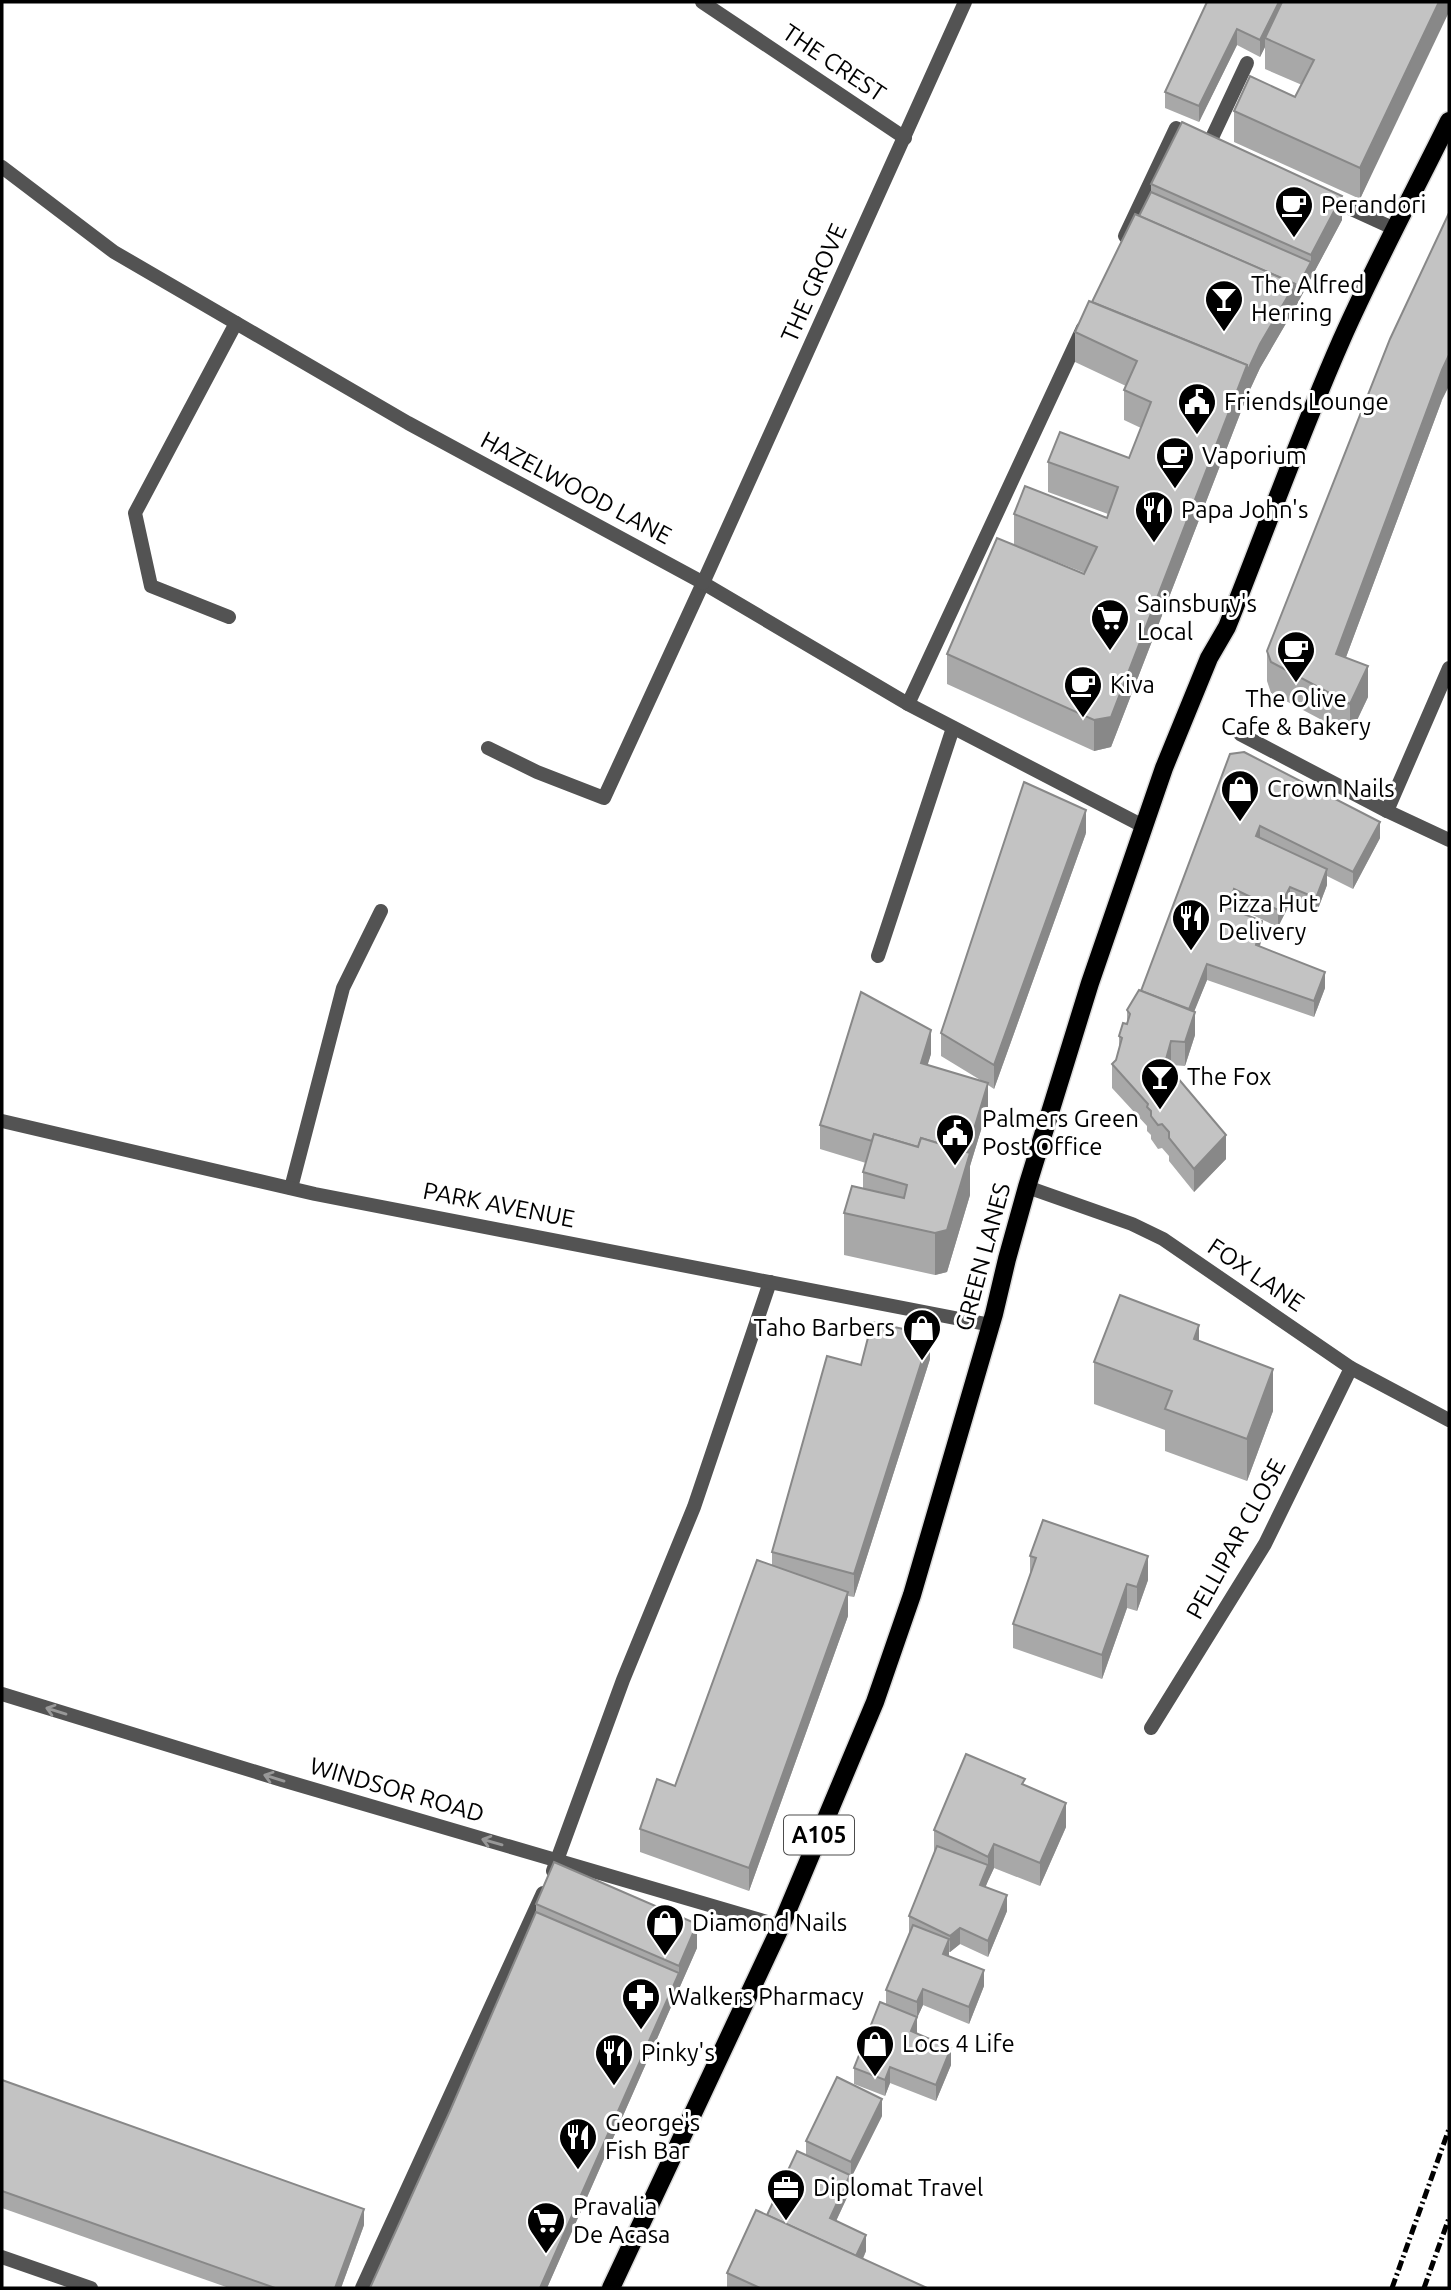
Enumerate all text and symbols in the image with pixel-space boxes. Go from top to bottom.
street label: THE CREST [778,18,891,107]
cafe icon: Perandori [1273,184,1315,239]
place label: Perandori [1321,191,1426,218]
street label: THE GROVE [775,219,852,346]
place label: The Alfred Herring [1251,271,1364,326]
bar icon: The Alfred Herring [1203,278,1245,333]
public building icon: Friends Lounge [1176,381,1218,436]
place label: Friends Lounge [1224,388,1389,415]
street label: HAZELWOOD LANE [476,426,676,549]
cafe icon: Vaporium [1154,435,1196,490]
place label: Vaporium [1202,442,1307,469]
restaurant icon: Papa John's [1133,489,1175,544]
place label: Papa John's [1181,496,1308,523]
place label: Sainsbury's Local [1137,590,1257,645]
supermarket icon: Sainsbury's Local [1089,597,1131,652]
cafe icon: The Olive Cafe & Bakery [1275,629,1317,684]
cafe icon: Kiva [1062,664,1104,719]
place label: Kiva [1110,671,1155,698]
place label: The Olive Cafe & Bakery [1221,685,1371,740]
shop icon: Crown Nails [1219,768,1261,823]
place label: Crown Nails [1267,775,1395,802]
place label: Pizza Hut Delivery [1218,890,1318,945]
restaurant icon: Pizza Hut Delivery [1170,897,1212,952]
bar icon: The Fox [1139,1056,1181,1111]
place label: The Fox [1187,1063,1271,1090]
place label: Palmers Green Post Office [982,1105,1139,1160]
public building icon: Palmers Green Post Office [934,1112,976,1167]
street label: PARK AVENUE [421,1177,577,1232]
street label: GREEN LANES [950,1180,1015,1334]
street label: FOX LANE [1203,1233,1310,1317]
shop icon: Taho Barbers [901,1307,943,1362]
place label: Taho Barbers [754,1314,895,1341]
street label: PELLIPAR CLOSE [1180,1454,1291,1623]
one-way arrow [46,1704,68,1716]
street label: WINDSOR ROAD [307,1752,487,1827]
one-way arrow [263,1770,285,1783]
road number: A105 [784,1816,854,1854]
one-way arrow [481,1834,503,1847]
shop icon: Diamond Nails [644,1902,686,1957]
place label: Diamond Nails [692,1909,847,1936]
pharmacy icon: Walkers Pharmacy [620,1976,662,2031]
place label: Walkers Pharmacy [668,1983,864,2010]
shop icon: Locs 4 Life [854,2023,896,2078]
place label: Locs 4 Life [902,2030,1015,2057]
restaurant icon: Pinky's [593,2032,635,2087]
place label: Pinky's [641,2039,715,2066]
place label: George's Fish Bar [605,2109,700,2164]
restaurant icon: George's Fish Bar [557,2116,599,2171]
office icon: Diplomat Travel [765,2167,807,2222]
place label: Diplomat Travel [813,2174,983,2201]
place label: Pravalia De Acasa [573,2193,670,2248]
supermarket icon: Pravalia De Acasa [525,2200,567,2255]

